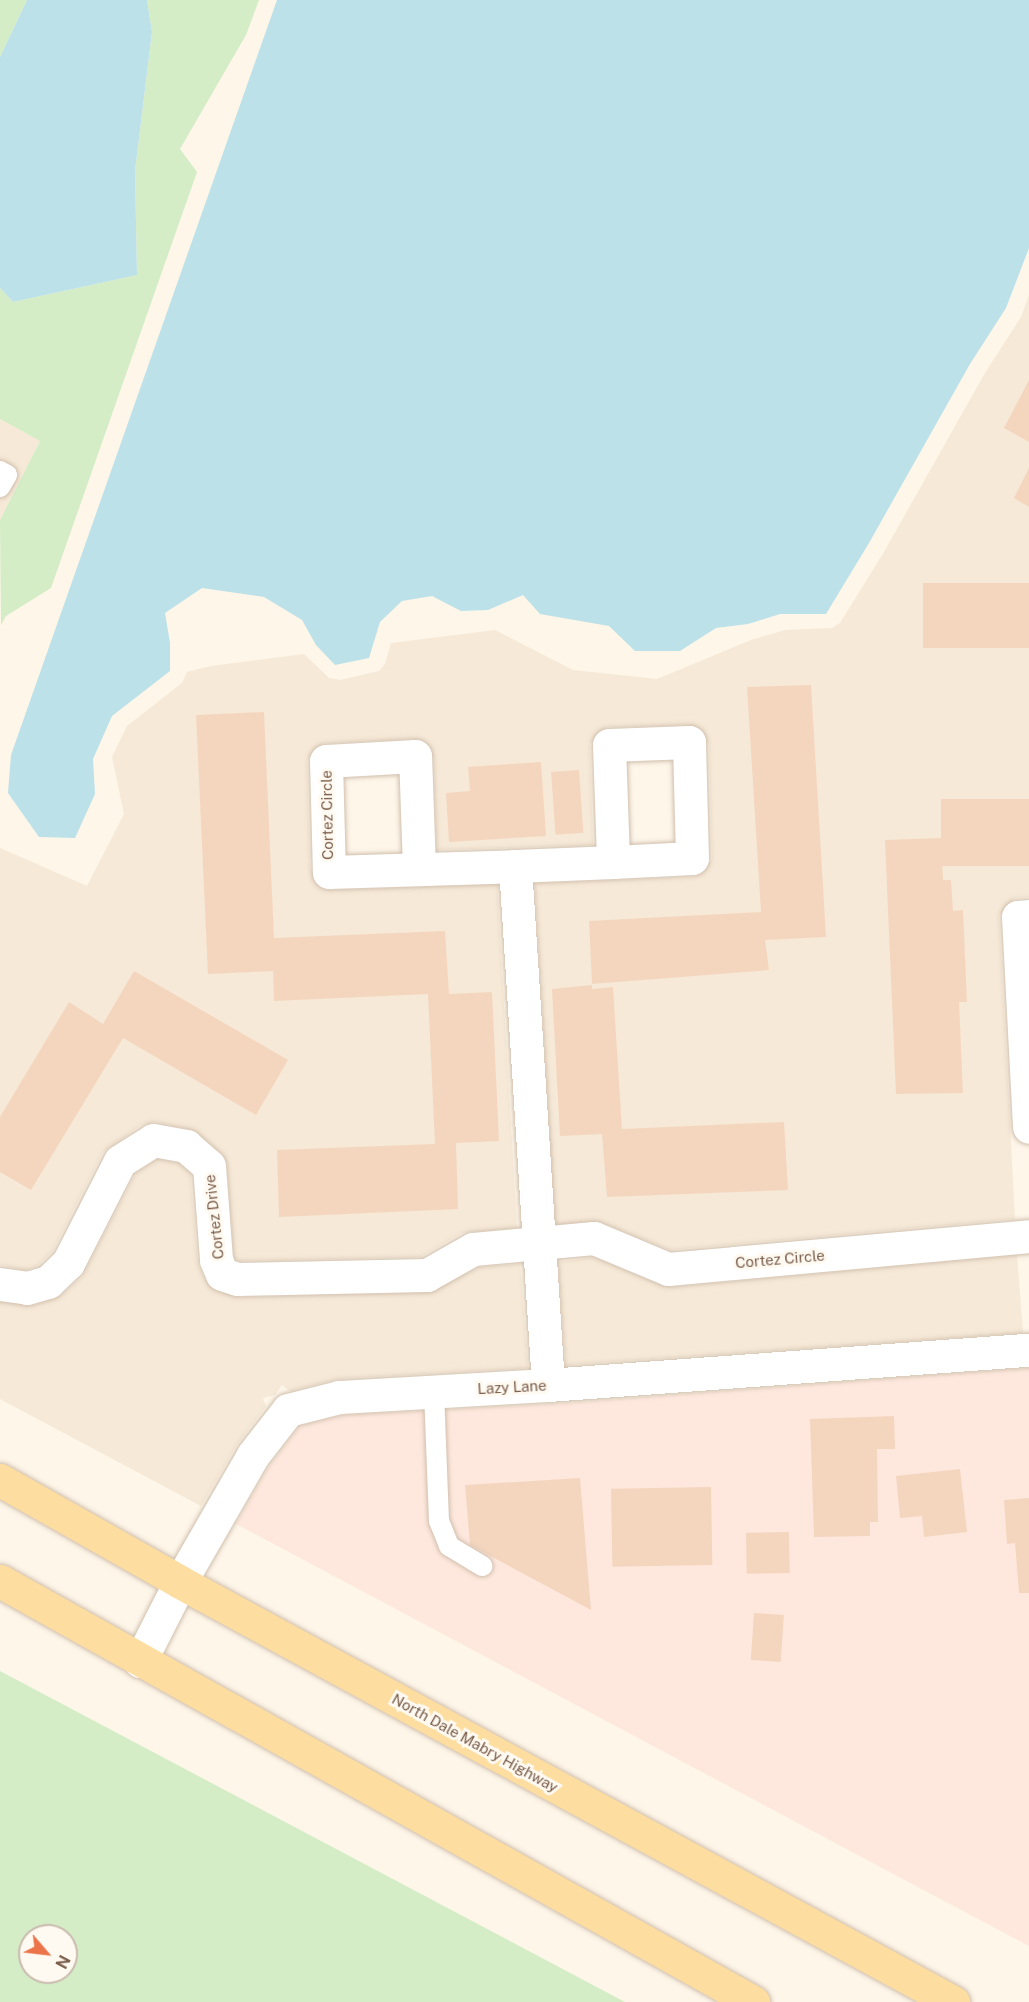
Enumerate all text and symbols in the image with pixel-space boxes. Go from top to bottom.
street label: Cortez Circle [317,770,337,860]
street label: Cortez Drive [201,1174,227,1260]
street label: Cortez Circle [734,1246,826,1272]
street label: Lazy Lane [477,1376,547,1398]
street label: North Dale Mabry Highway [389,1690,561,1796]
north arrow [18,1924,78,1984]
text: N [51,1952,74,1972]

